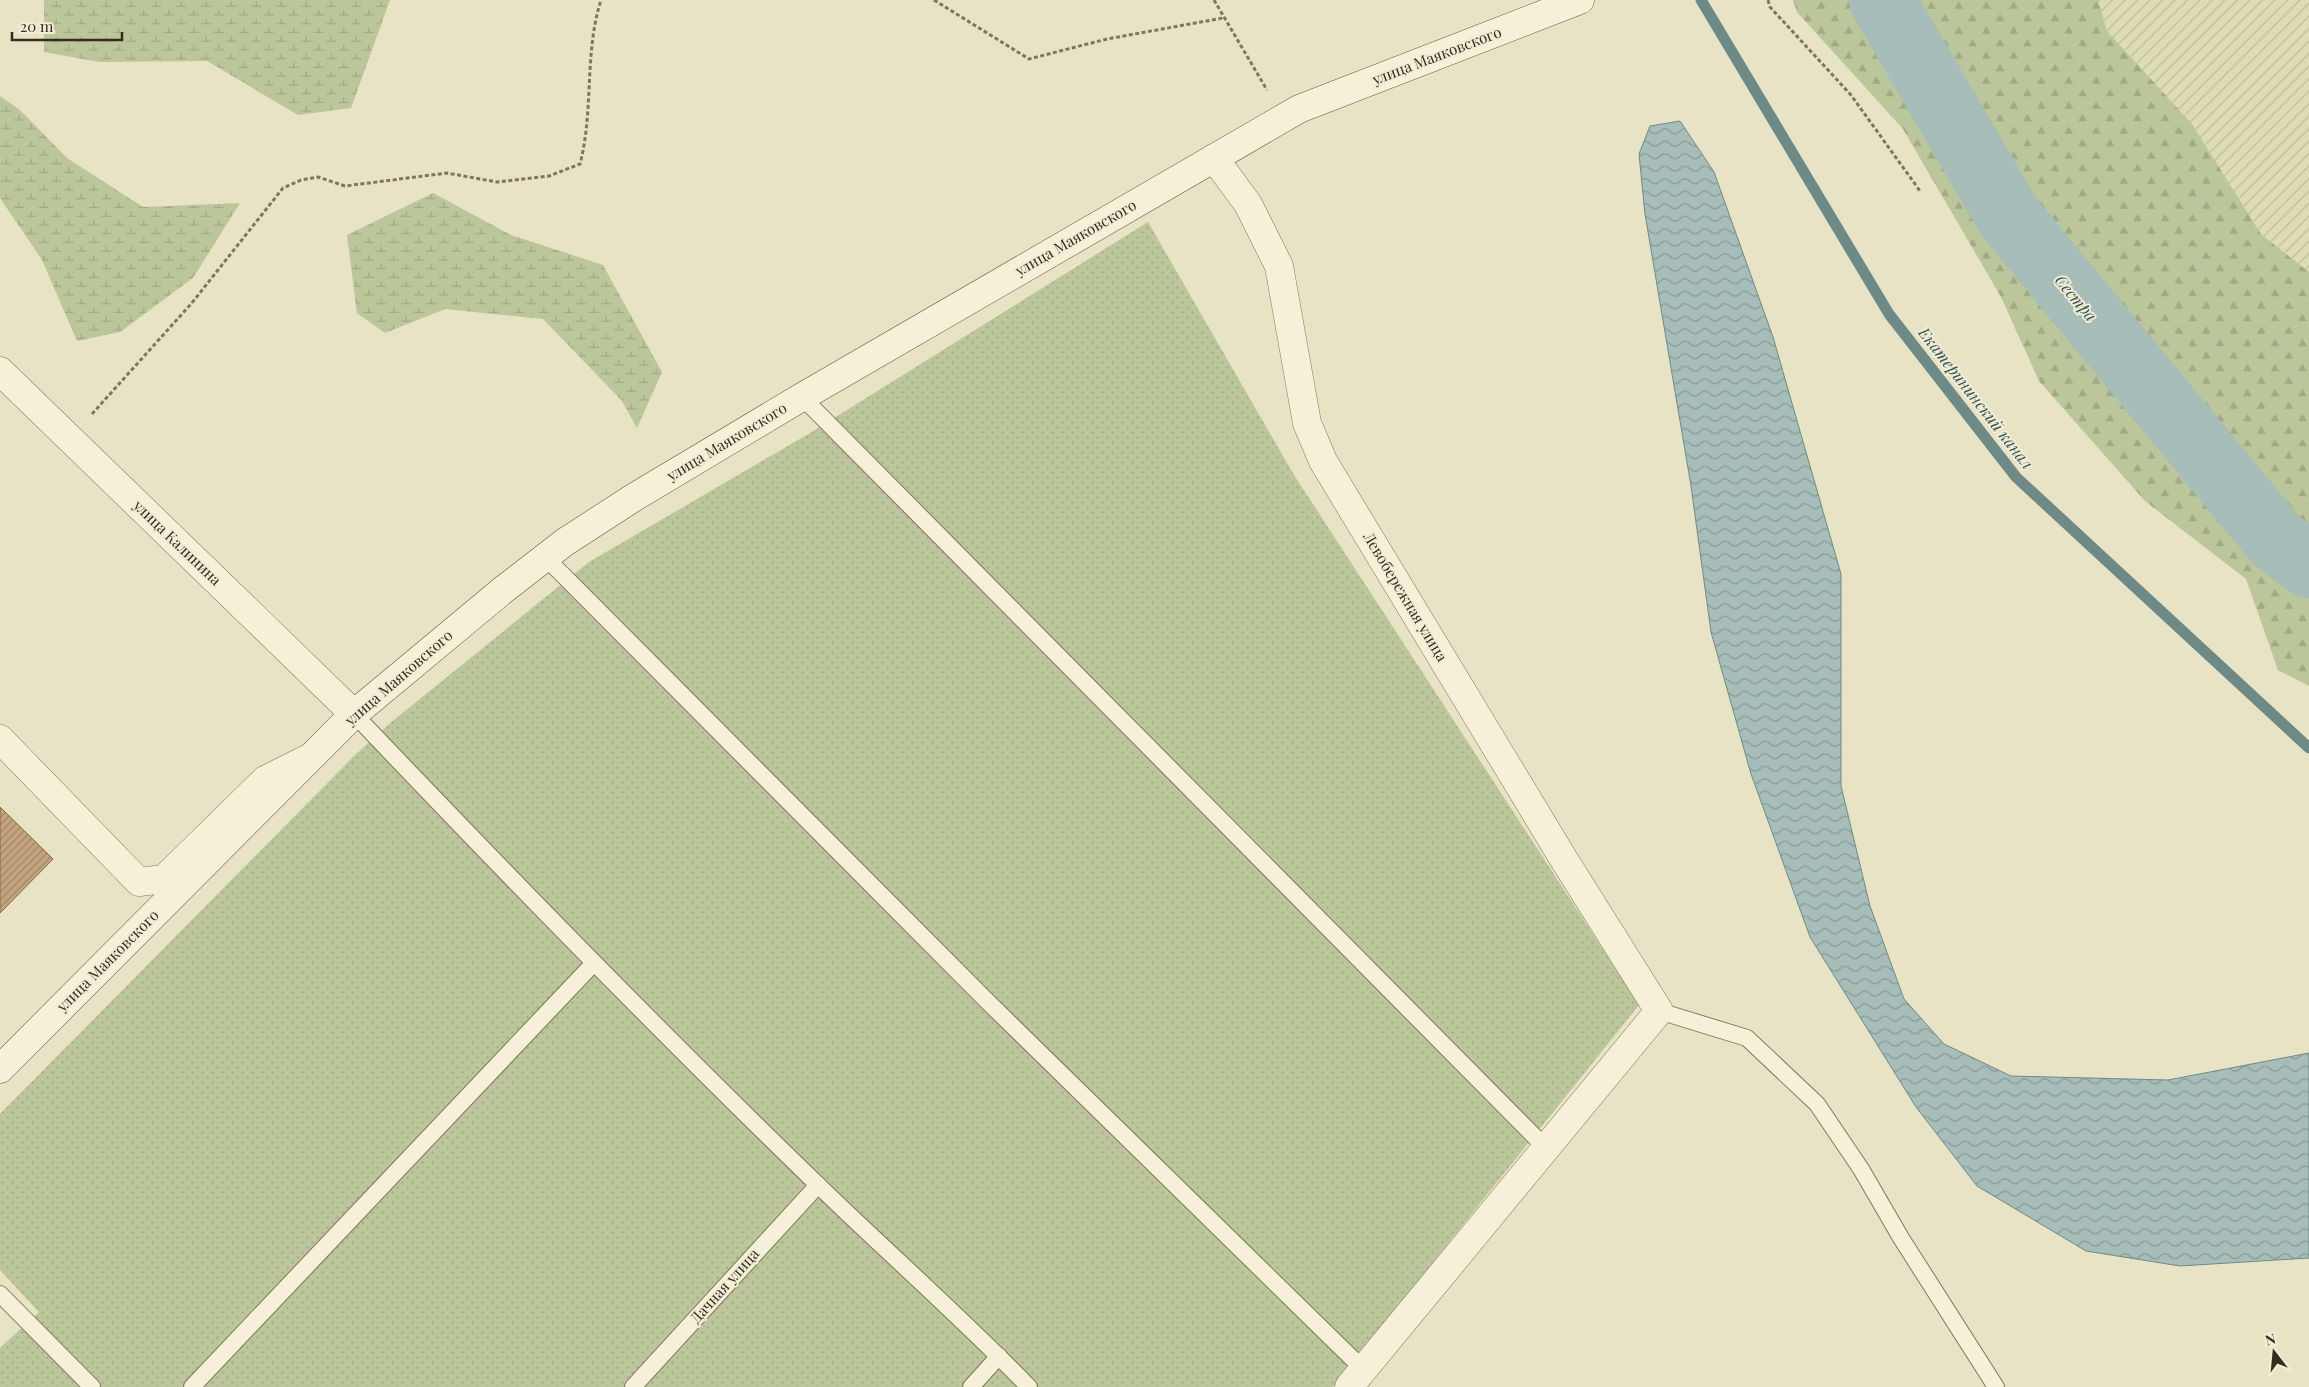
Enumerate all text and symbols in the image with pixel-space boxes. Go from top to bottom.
scale bar [12,10,122,42]
text: 20 m [20,16,54,36]
street label: улица Маяковского [1368,21,1504,89]
street label: улица Маяковского [1010,194,1140,280]
water label: Сестра [2051,270,2102,325]
water label: Екатерининский канал [1914,322,2038,473]
street label: улица Маяковского [662,397,790,485]
street label: улица Калинина [129,494,226,590]
street label: Левобережная улица [1359,527,1453,665]
street label: улица Маяковского [339,625,456,730]
street label: улица Маяковского [51,905,163,1016]
street label: Дачная улица [685,1243,763,1327]
north arrow [2249,1327,2299,1377]
text: N [2263,1328,2278,1350]

